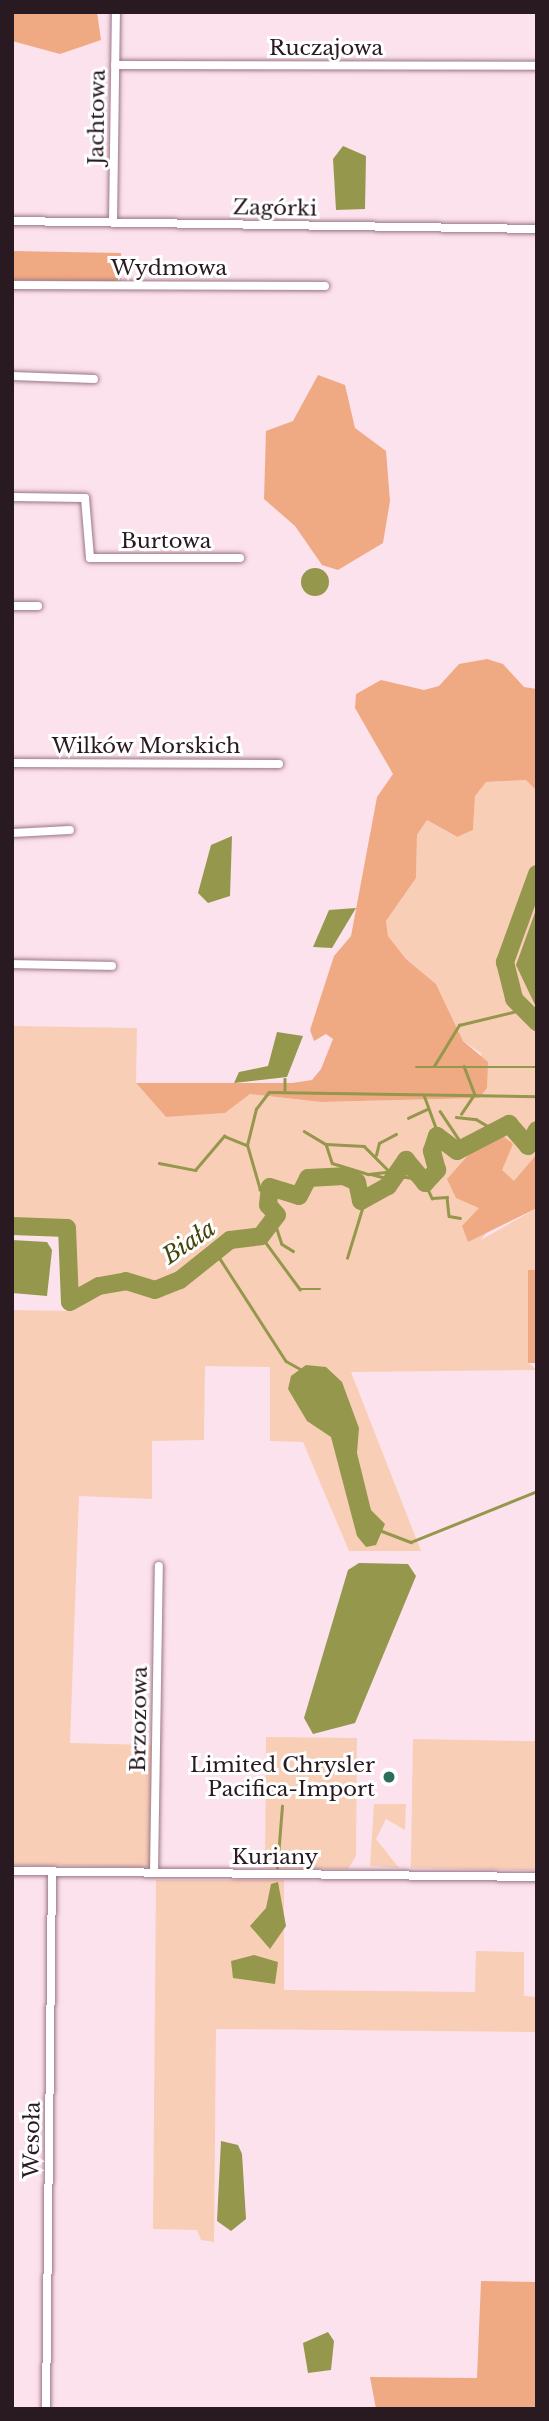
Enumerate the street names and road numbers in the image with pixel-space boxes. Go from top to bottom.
street label: Ruczajowa [269,35,383,61]
street label: Jachtowa [84,69,110,165]
street label: Zagórki [233,195,317,221]
street label: Wydmowa [111,255,227,281]
street label: Burtowa [121,528,211,554]
street label: Wilków Morskich [51,733,241,759]
street label: Brzozowa [125,1666,153,1772]
street label: Kuriany [232,1844,318,1870]
street label: Wesoła [19,2101,45,2179]

